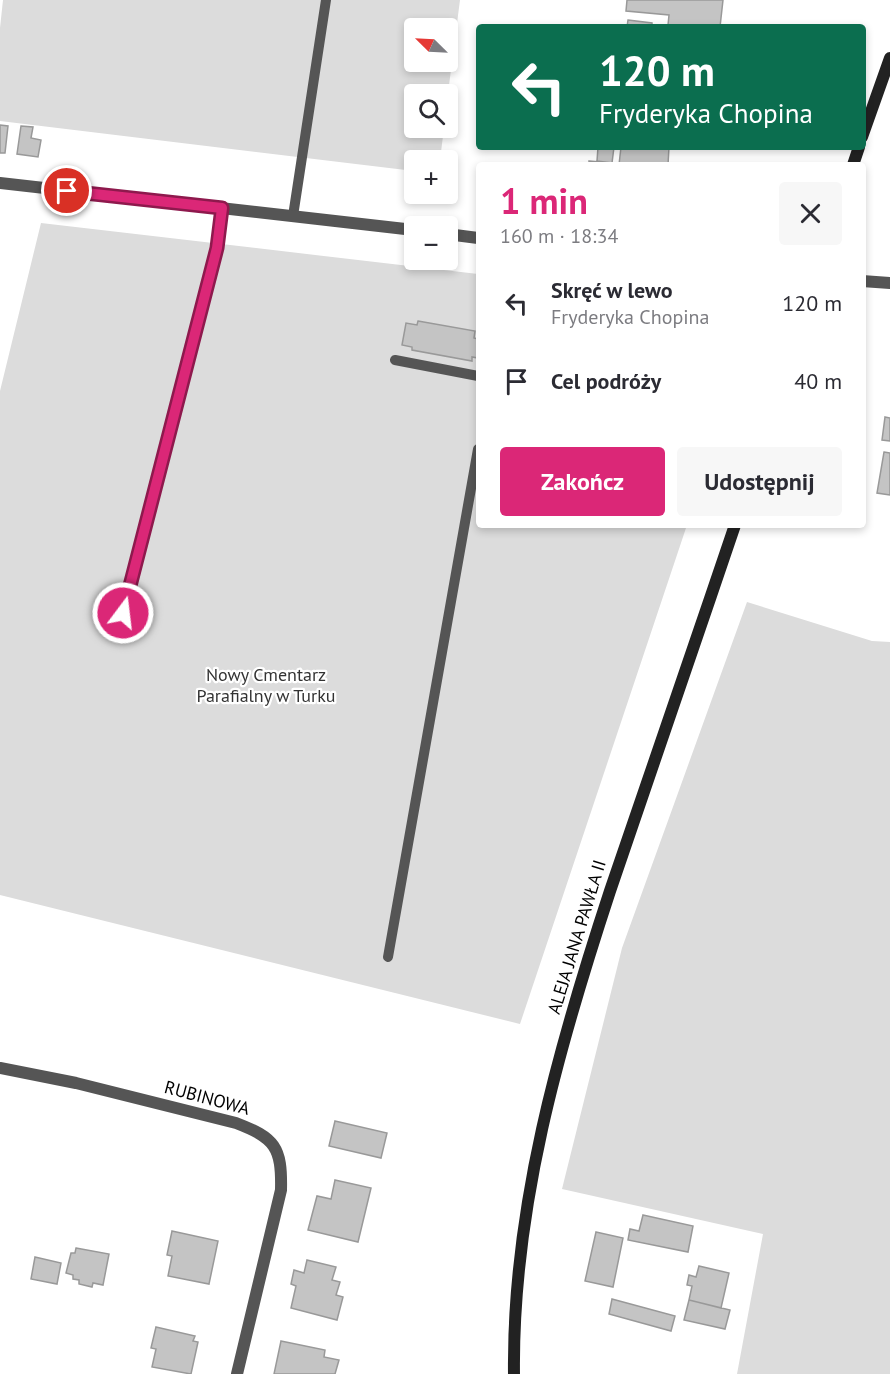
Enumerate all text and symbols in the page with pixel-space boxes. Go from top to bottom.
north arrow [404,18,458,72]
map controls [404,18,458,270]
text: 120 m [599,43,715,98]
icon: left [500,48,578,126]
button: search [404,84,458,138]
text: Fryderyka Chopina [599,96,813,130]
button: + [404,150,458,204]
pin [41,165,92,216]
icon: arrive [50,174,83,207]
text: 1 min [500,177,588,224]
button: close [779,182,842,245]
button: − [404,216,458,270]
text: 160 m · 18:34 [500,223,618,249]
text: Skręć w lewo [551,276,672,304]
icon: left [500,287,533,320]
text: 120 m [782,289,842,317]
text: Fryderyka Chopina [551,304,709,330]
icon: arrive [500,365,533,398]
text: Cel podróży [551,367,661,395]
text: 40 m [794,367,842,395]
button: Zakończ [500,447,665,516]
button: Udostępnij [677,447,842,516]
position arrow [91,581,155,645]
park label: Nowy Cmentarz Parafialny w Turku [197,663,336,707]
street label: ALEJA JANA PAWŁA II [542,857,611,1017]
street label: RUBINOWA [162,1075,253,1120]

